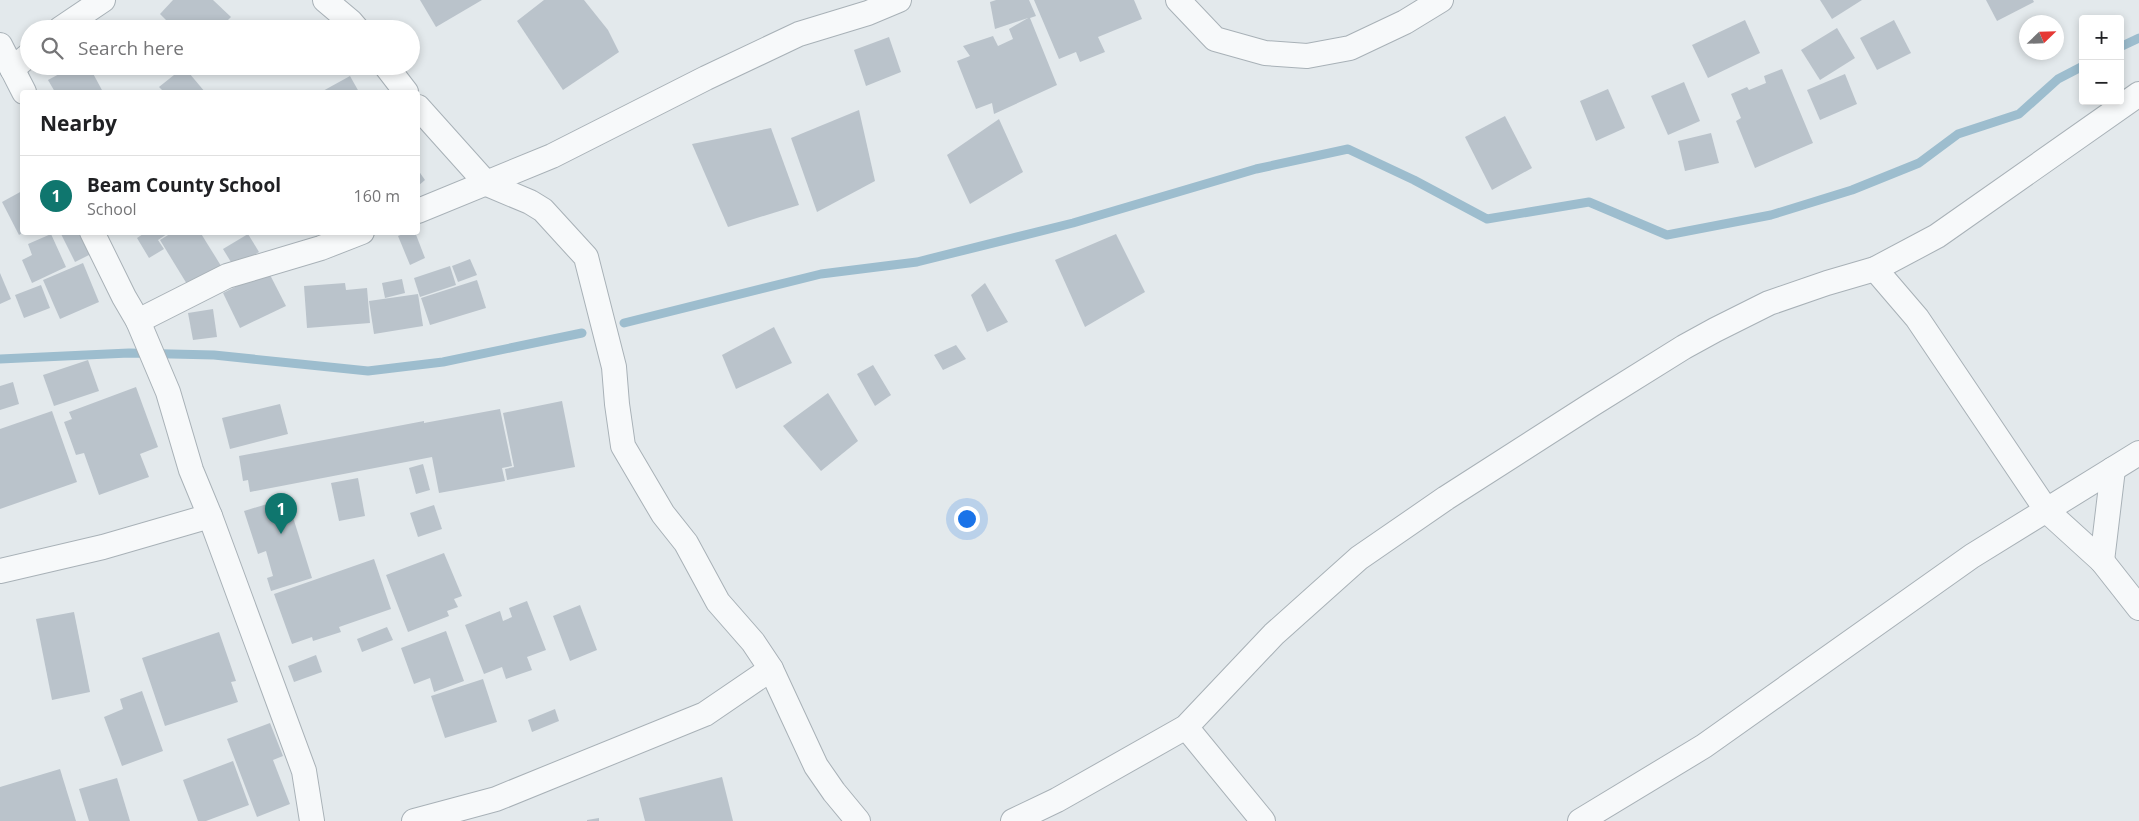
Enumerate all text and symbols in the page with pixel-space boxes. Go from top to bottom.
north arrow [2019,15,2064,60]
map controls [2079,15,2124,105]
button: + [2079,15,2124,60]
search box [20,20,420,75]
icon: search [38,34,66,62]
text: Search here [78,35,184,61]
button: − [2079,60,2124,105]
text: Nearby [40,109,117,137]
text: Beam County School [87,172,281,198]
text: 1 [51,185,61,207]
text: 160 m [354,185,400,207]
text: School [87,198,137,220]
pin: 1 [265,493,297,534]
your location [954,506,980,532]

